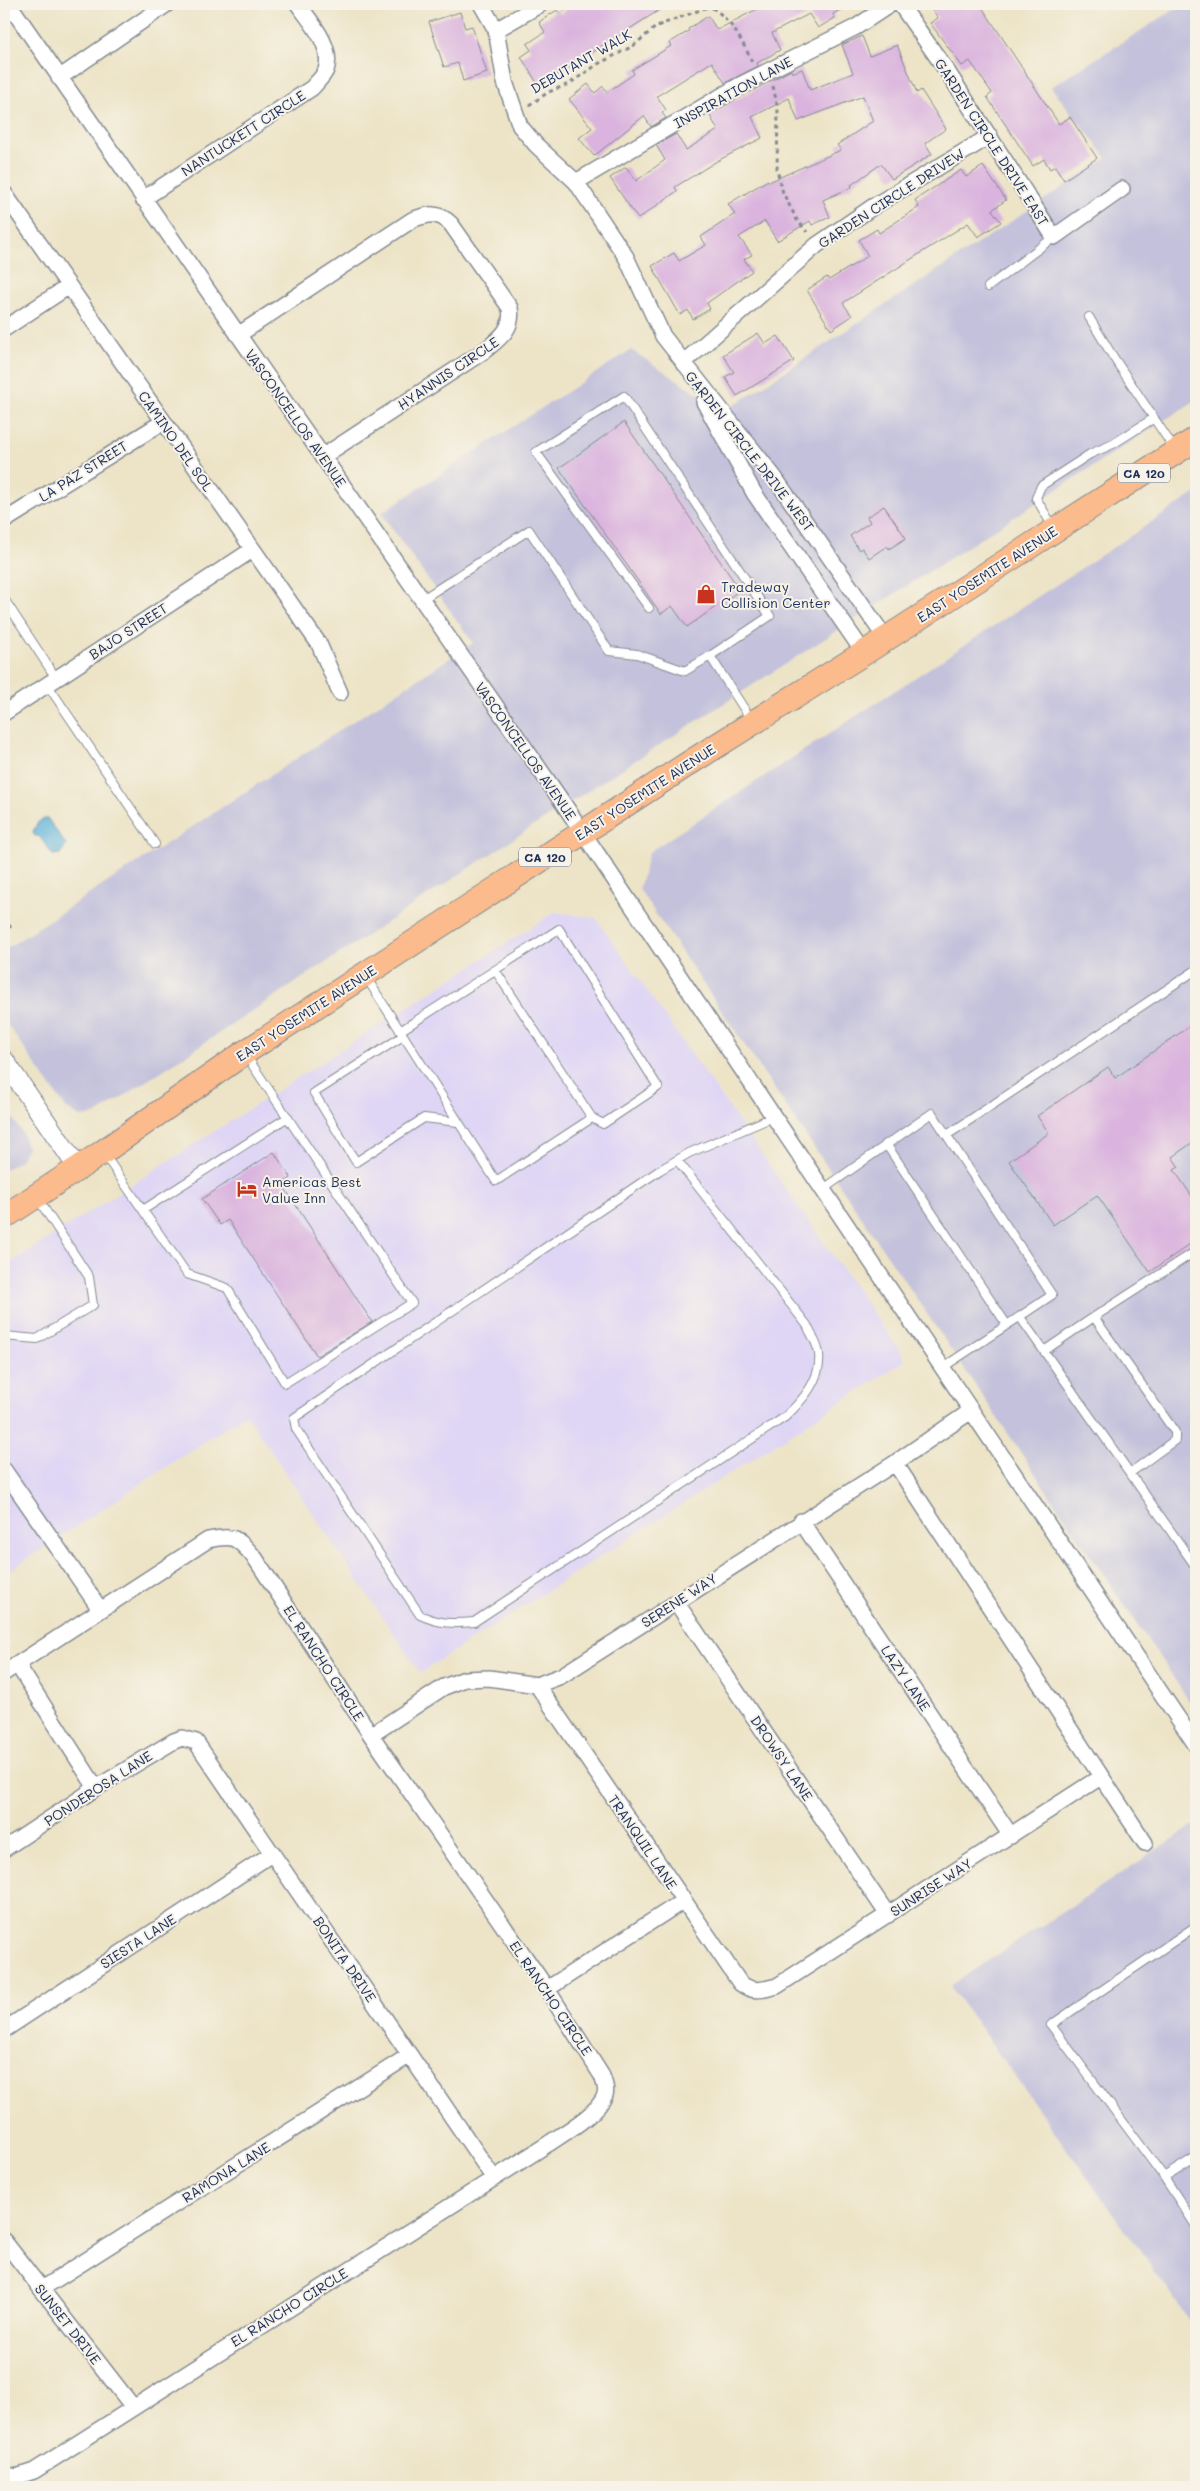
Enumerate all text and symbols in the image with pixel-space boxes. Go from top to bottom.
street label: DEBUTANT WALK [527,24,635,98]
street label: INSPIRATION LANE [670,51,796,133]
street label: GARDEN CIRCLE DRIVE EAST [931,55,1053,230]
street label: NANTUCKETT CIRCLE [177,86,309,180]
street label: GARDEN CIRCLE DRIVEW [814,144,968,252]
street label: HYANNIS CIRCLE [394,332,502,414]
street label: VASCONCELLOS AVENUE [241,345,351,491]
street label: GARDEN CIRCLE DRIVE WEST [681,367,819,535]
street label: CAMINO DEL SOL [134,387,218,496]
street label: LA PAZ STREET [35,436,131,506]
road number: CA 120 [1118,463,1170,482]
street label: EAST YOSEMITE AVENUE [913,521,1061,627]
place label: Tradeway Collision Center [721,577,831,612]
shop icon: Tradeway Collision Center [695,583,717,605]
street label: BAJO STREET [85,598,171,664]
street label: VASCONCELLOS AVENUE [471,678,581,824]
street label: EAST YOSEMITE AVENUE [571,739,719,845]
road number: CA 120 [519,848,571,866]
street label: EAST YOSEMITE AVENUE [232,960,380,1066]
place label: Americas Best Value Inn [262,1172,361,1207]
hotel icon: Americas Best Value Inn [236,1178,258,1200]
street label: SERENE WAY [637,1568,721,1632]
street label: EL RANCHO CIRCLE [279,1601,369,1725]
street label: LAZY LANE [877,1641,935,1715]
street label: DROWSY LANE [746,1712,818,1804]
street label: PONDEROSA LANE [40,1746,156,1830]
street label: TRANQUIL LANE [604,1791,682,1893]
street label: SUNRISE WAY [886,1853,976,1921]
street label: SIESTA LANE [96,1909,180,1973]
street label: BONITA DRIVE [309,1912,381,2006]
street label: EL RANCHO CIRCLE [505,1937,597,2059]
street label: RAMONA LANE [178,2137,274,2207]
street label: EL RANCHO CIRCLE [227,2263,351,2351]
street label: SUNSET DRIVE [31,2280,105,2368]

